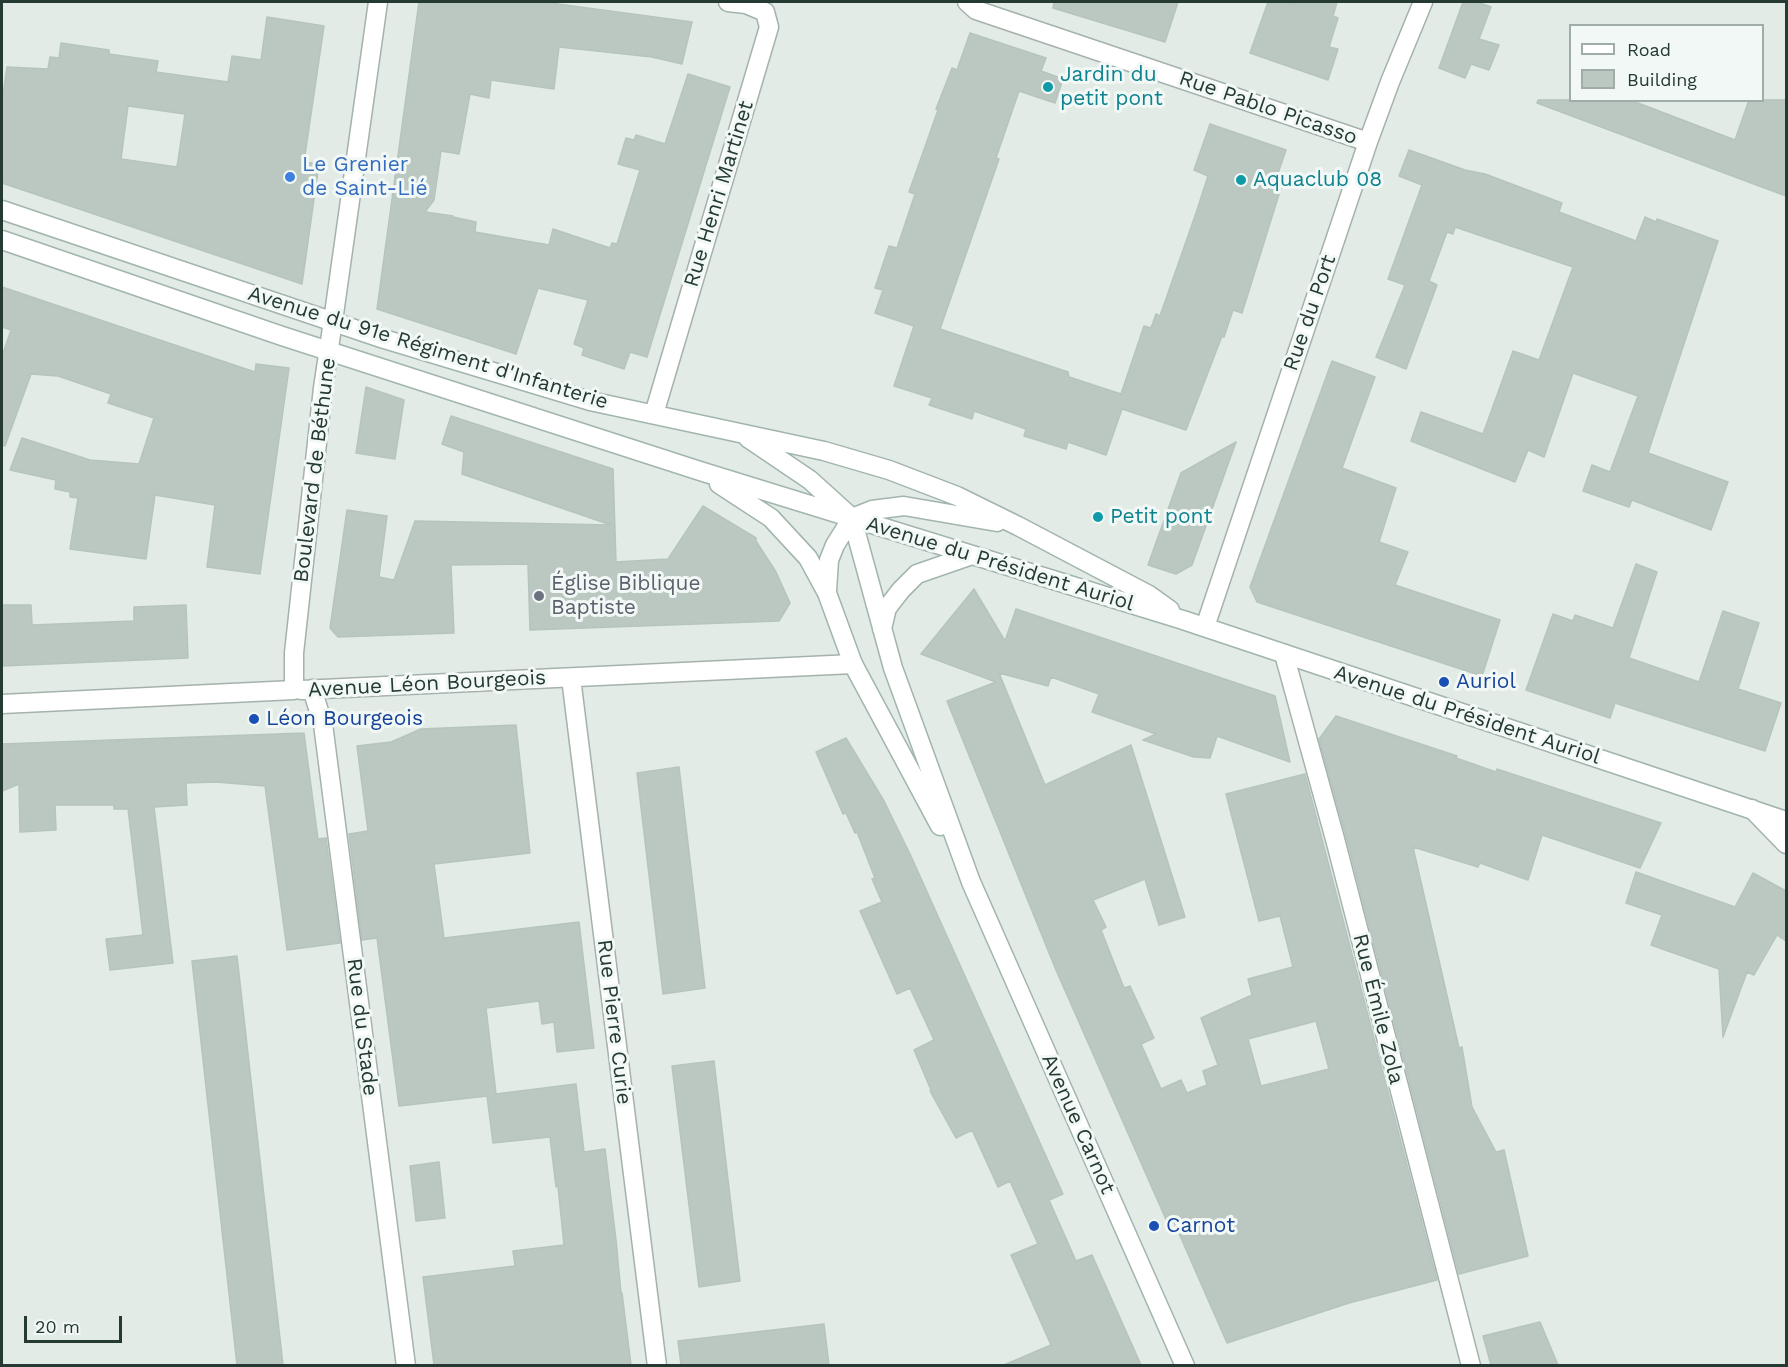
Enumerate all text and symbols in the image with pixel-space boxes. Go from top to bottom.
legend [1569,24,1764,102]
text: Road [1627,39,1671,60]
place label: Jardin du petit pont [1060,62,1163,112]
street label: Rue Pablo Picasso [1176,66,1360,150]
text: Building [1627,69,1697,90]
marker: Jardin du petit pont [1041,80,1055,94]
street label: Rue Henri Martinet [679,98,759,290]
place label: Le Grenier de Saint-Lié [302,152,428,202]
place label: Aquaclub 08 [1253,167,1382,193]
marker: Le Grenier de Saint-Lié [283,170,297,184]
marker: Aquaclub 08 [1234,173,1248,187]
street label: Rue du Port [1278,252,1342,374]
street label: Avenue du 91e Régiment d'Infanterie [245,281,611,415]
street label: Boulevard de Béthune [289,356,341,584]
place label: Petit pont [1110,504,1212,530]
marker: Petit pont [1091,510,1105,524]
street label: Avenue du Président Auriol [863,511,1137,617]
place label: Église Biblique Baptiste [551,571,701,621]
marker: Église Biblique Baptiste [532,589,546,603]
street label: Avenue du Président Auriol [1331,660,1603,770]
street label: Avenue Léon Bourgeois [307,665,547,703]
place label: Auriol [1456,669,1516,695]
marker: Auriol [1437,675,1451,689]
place label: Léon Bourgeois [266,706,423,732]
marker: Léon Bourgeois [247,712,261,726]
street label: Rue Émile Zola [1347,931,1409,1087]
street label: Rue Pierre Curie [591,938,637,1106]
street label: Rue du Stade [341,957,383,1097]
street label: Avenue Carnot [1036,1050,1120,1198]
place label: Carnot [1166,1213,1235,1239]
marker: Carnot [1147,1219,1161,1233]
scale bar [27,1304,124,1342]
text: 20 m [35,1316,80,1337]

